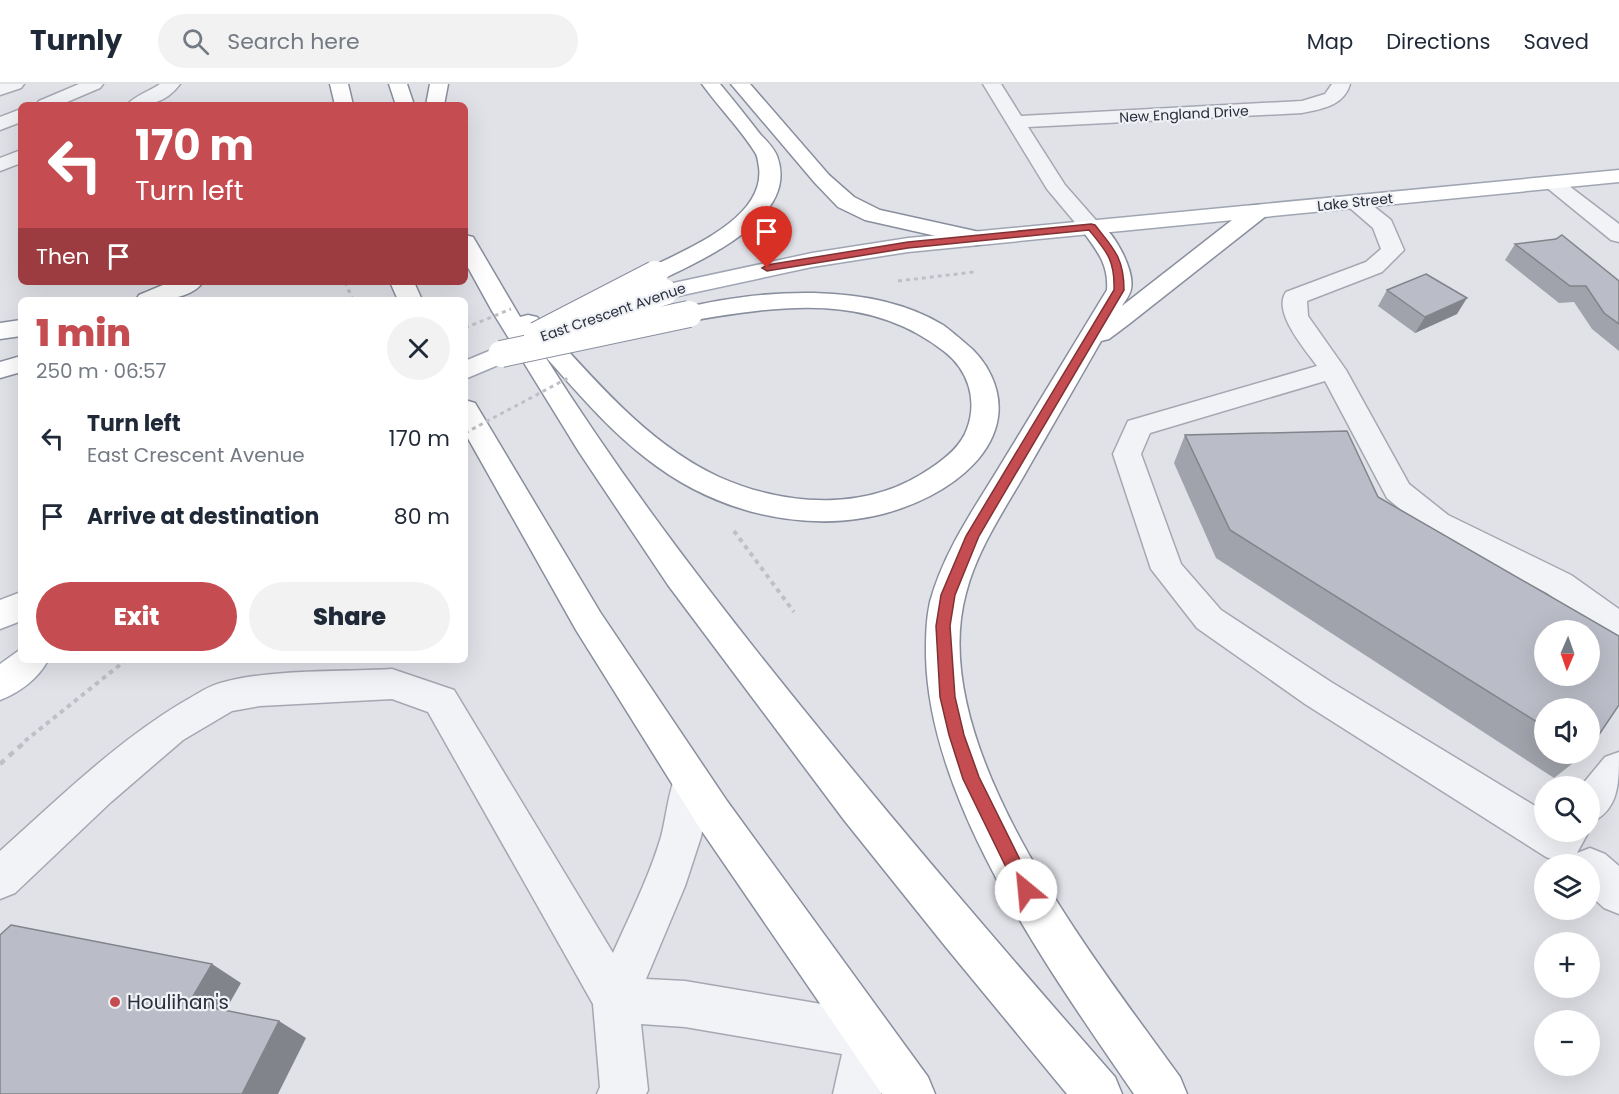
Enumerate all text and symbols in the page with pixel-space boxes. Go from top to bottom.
search box [158,14,578,68]
text: Turnly [30,21,122,60]
icon: search [179,25,212,58]
text: Search here [227,26,360,57]
text: Map [1307,27,1353,56]
text: Directions [1386,27,1490,56]
text: Saved [1523,27,1589,56]
street label: New England Drive [1119,101,1250,127]
text: 170 m [135,116,254,175]
icon: left [36,126,114,204]
text: Turn left [135,172,244,209]
street label: Lake Street [1316,188,1394,216]
pin [741,206,792,268]
icon: arrive [750,215,783,248]
icon: arrive [102,240,135,273]
text: Then [36,241,90,272]
street label: East Crescent Avenue [538,278,689,346]
text: 1 min [36,308,131,359]
button: close [387,317,450,380]
text: 250 m · 06:57 [36,357,166,385]
text: Turn left [87,408,181,439]
icon: left [36,422,69,455]
text: 170 m [389,423,450,454]
text: East Crescent Avenue [87,441,305,469]
icon: arrive [36,500,69,533]
text: Arrive at destination [87,501,319,532]
text: 80 m [394,501,450,532]
button: Exit [36,582,237,651]
button: Share [249,582,450,651]
north arrow [1534,620,1600,686]
map controls [1534,620,1600,1076]
button: sound [1534,698,1600,764]
button: search [1534,776,1600,842]
button: layers [1534,854,1600,920]
position arrow [994,858,1058,922]
button: + [1534,932,1600,998]
place label: Houlihan's [127,988,229,1016]
marker: Houlihan's [108,995,122,1009]
button: − [1534,1010,1600,1076]

